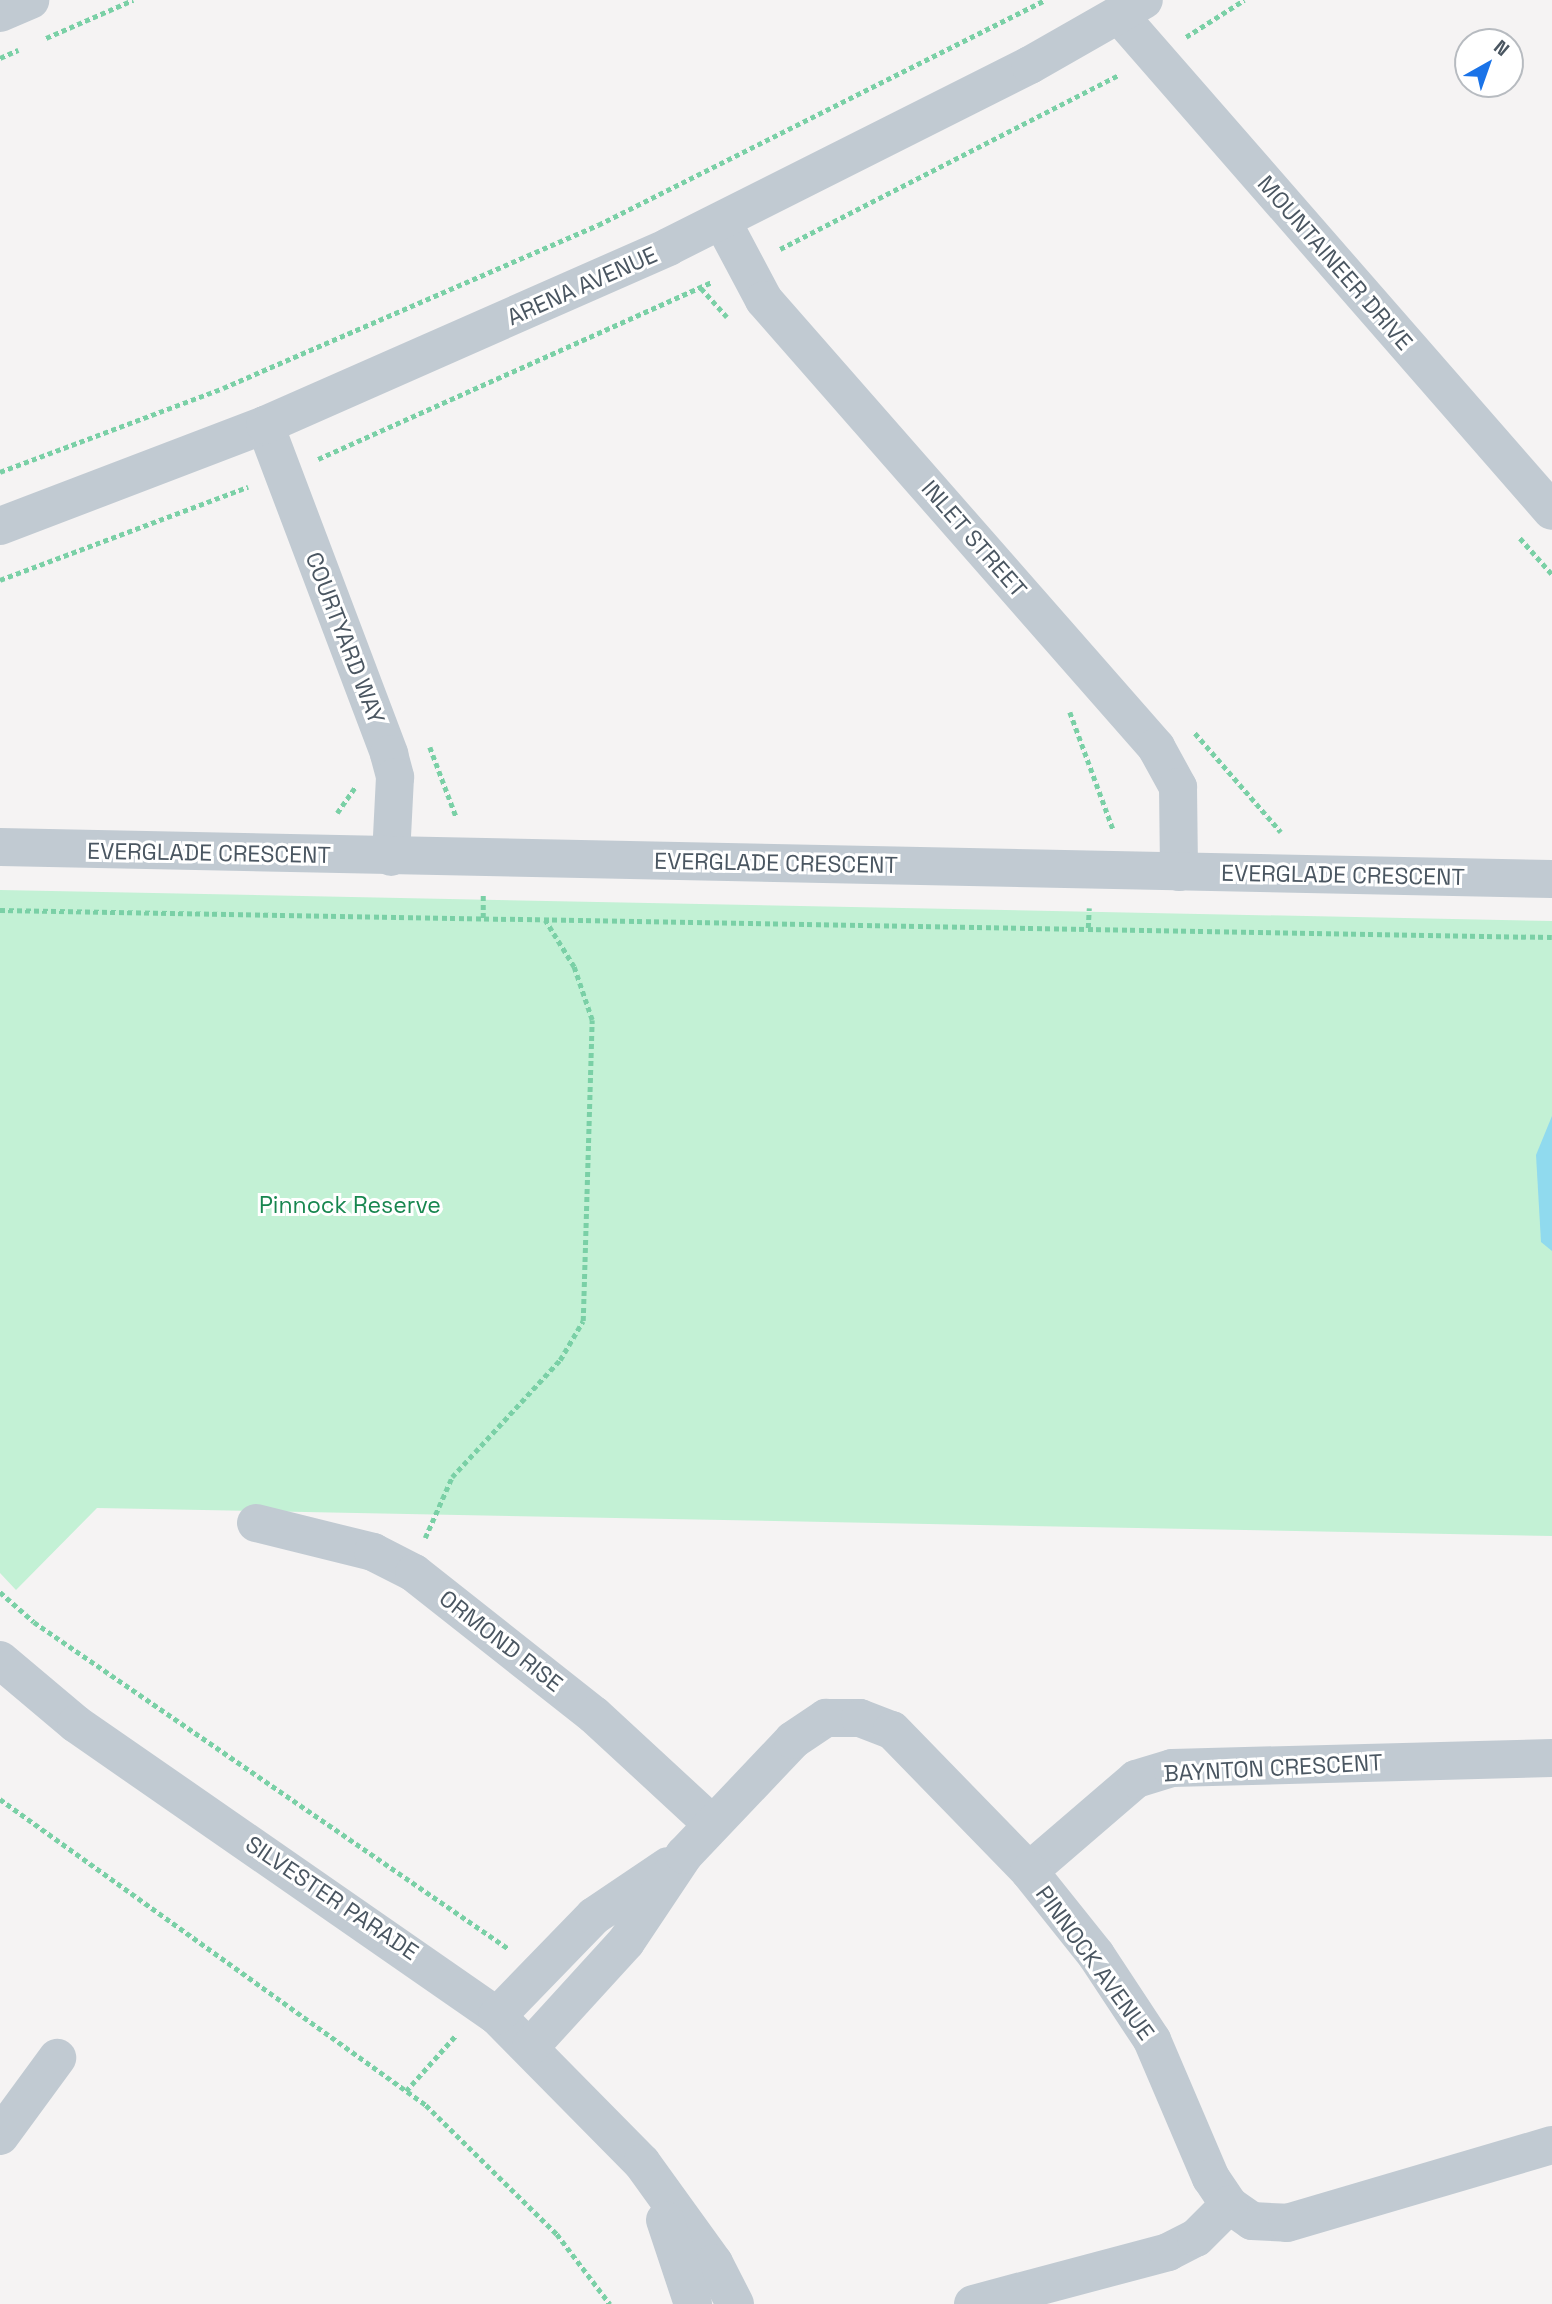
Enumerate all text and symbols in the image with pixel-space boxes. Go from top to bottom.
north arrow [1454,28,1524,98]
text: N [1489,34,1514,62]
street label: MOUNTAINEER DRIVE [1252,170,1418,356]
street label: ARENA AVENUE [503,241,661,331]
street label: INLET STREET [915,475,1033,603]
street label: COURTYARD WAY [300,548,390,728]
street label: EVERGLADE CRESCENT [87,837,331,869]
street label: EVERGLADE CRESCENT [654,847,898,879]
street label: EVERGLADE CRESCENT [1221,859,1465,891]
park label: Pinnock Reserve [259,1191,441,1219]
street label: ORMOND RISE [434,1584,568,1698]
street label: BAYNTON CRESCENT [1163,1748,1383,1788]
street label: SILVESTER PARADE [240,1830,424,1966]
street label: PINNOCK AVENUE [1030,1880,1160,2046]

